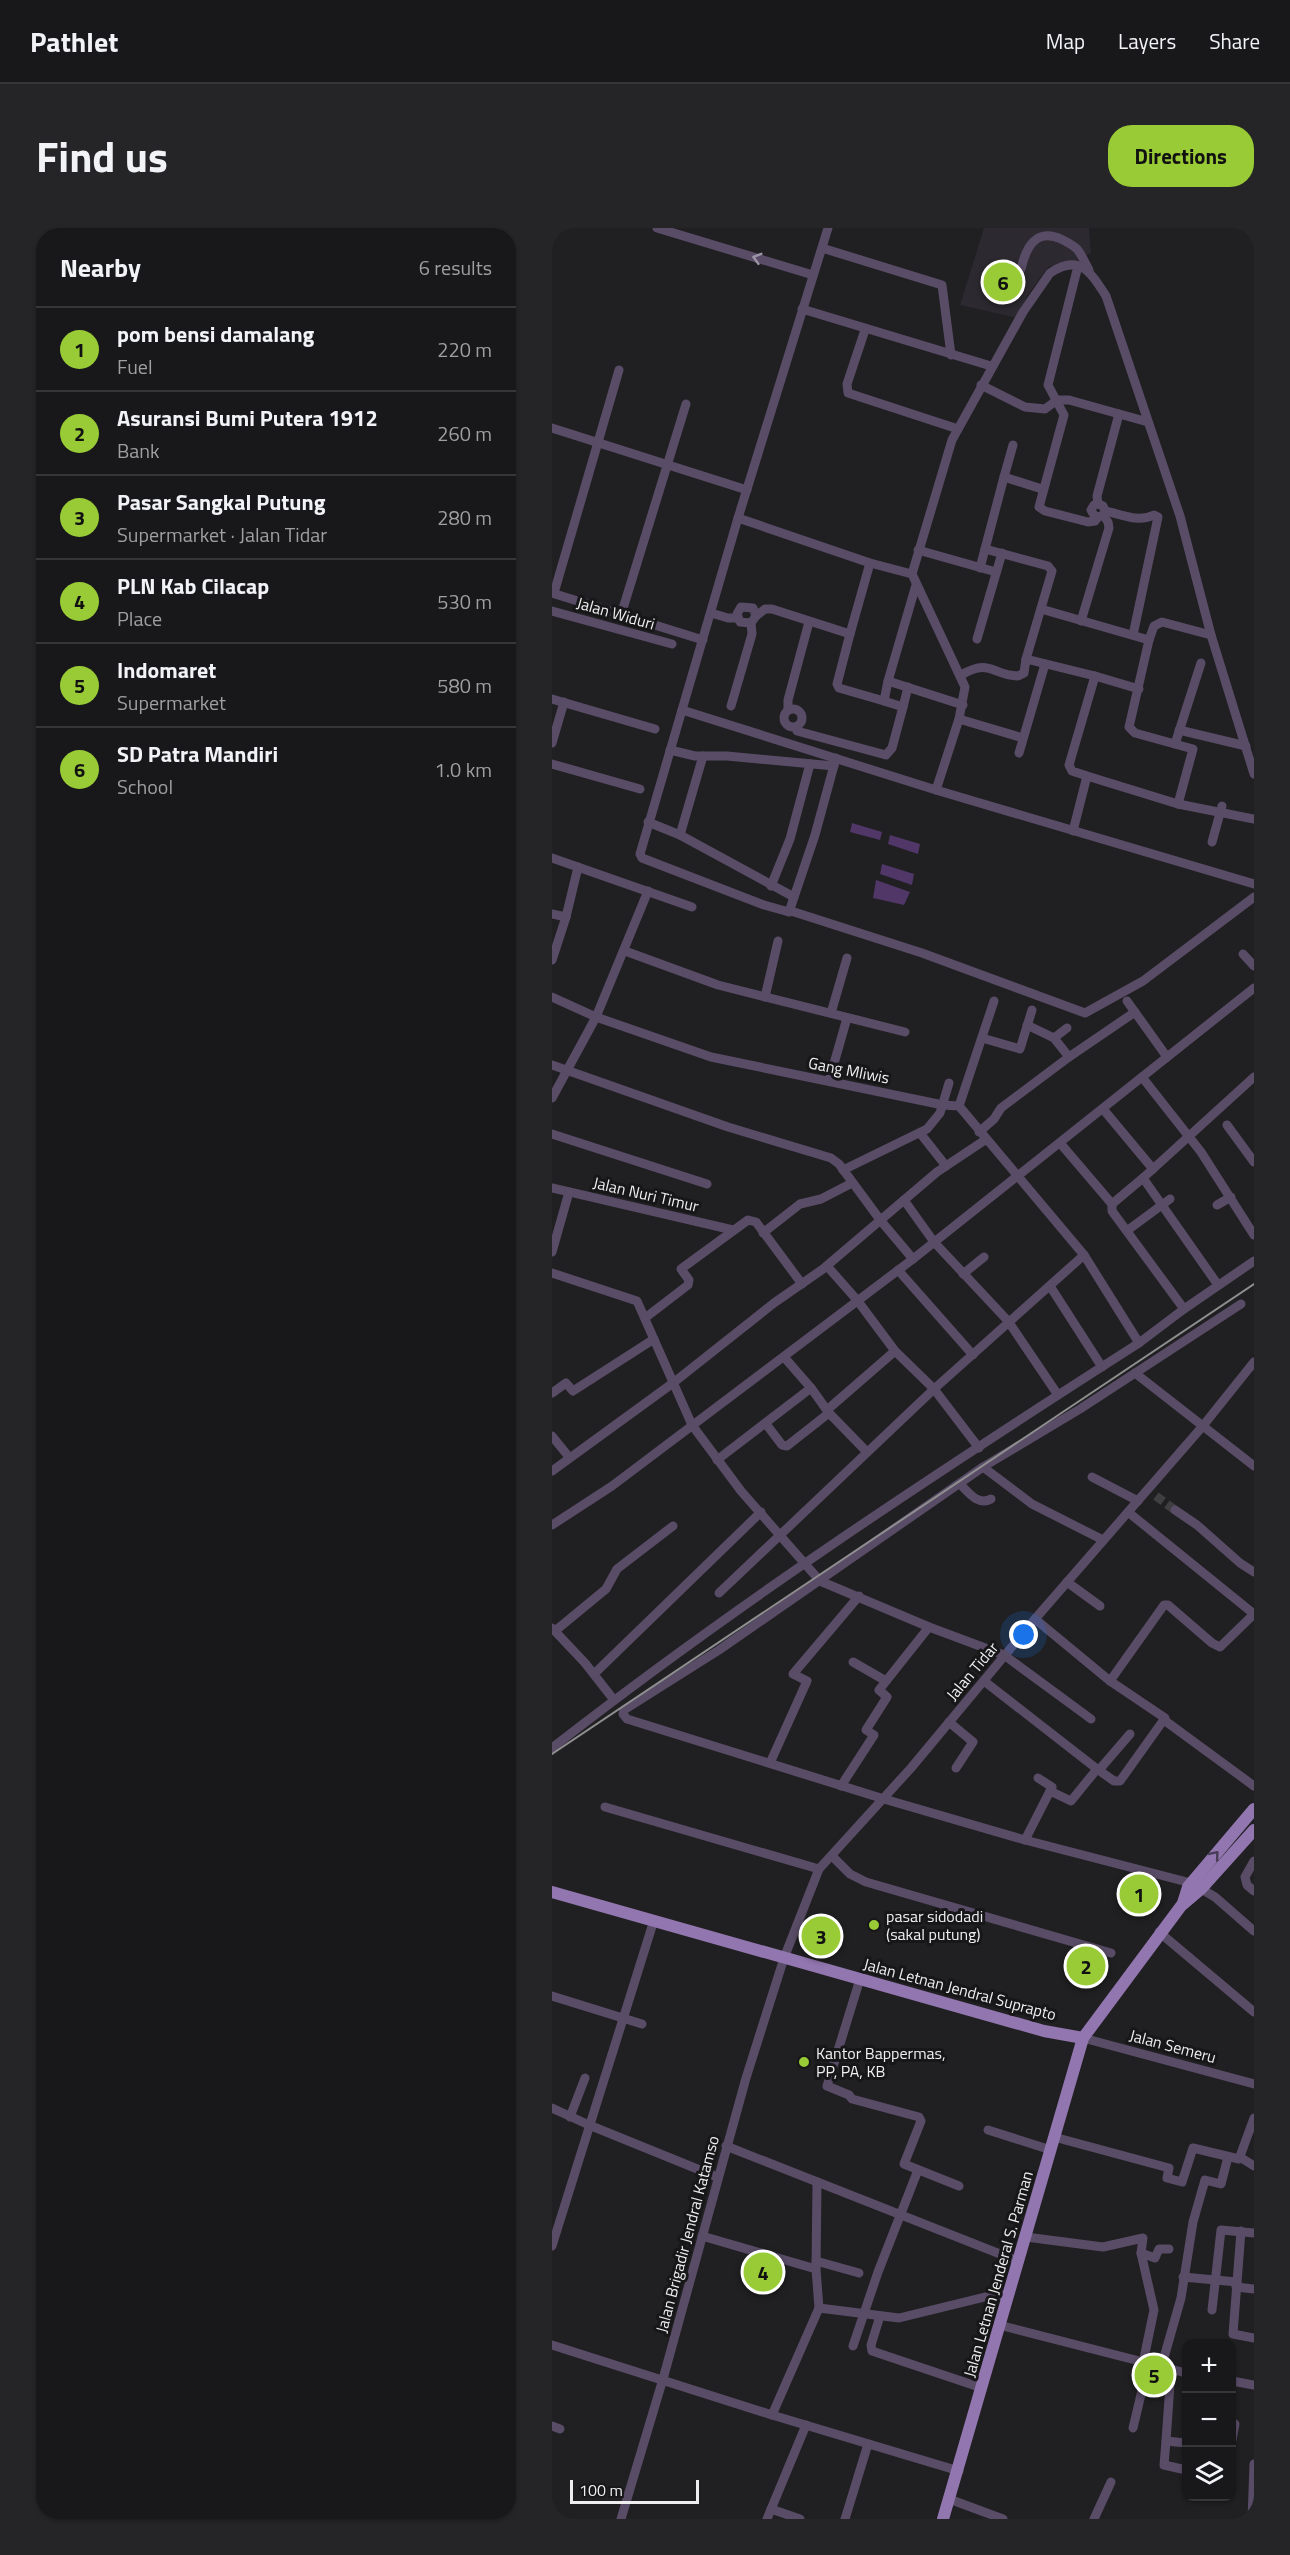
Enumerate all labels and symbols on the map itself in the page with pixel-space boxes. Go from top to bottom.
one-way arrow [752,253,763,265]
pin: 6 [984,260,1022,304]
street label: Jalan Widuri [574,590,658,636]
street label: Gang Mliwis [806,1050,892,1090]
street label: Jalan Nuri Timur [591,1170,702,1218]
your location [1009,1620,1038,1649]
street label: Jalan Tidar [940,1636,1004,1706]
one-way arrow [1208,1851,1219,1862]
pin: 1 [1120,1872,1158,1916]
place label: pasar sidodadi (sakal putung) [886,1904,983,1946]
pin: 3 [802,1914,840,1958]
marker: pasar sidodadi (sakal putung) [867,1918,881,1932]
pin: 2 [1066,1944,1106,1988]
street label: Jalan Letnan Jendral Suprapto [861,1952,1059,2026]
street label: Jalan Semeru [1127,2023,1219,2069]
place label: Kantor Bappermas, PP, PA, KB [816,2041,946,2083]
marker: Kantor Bappermas, PP, PA, KB [797,2055,811,2069]
street label: Jalan Brigadir Jendral Katamso [649,2133,725,2335]
street label: Jalan Letnan Jenderal S. Parman [957,2168,1039,2380]
pin: 4 [744,2250,782,2294]
pin: 5 [1134,2352,1174,2398]
scale bar [570,2477,699,2504]

